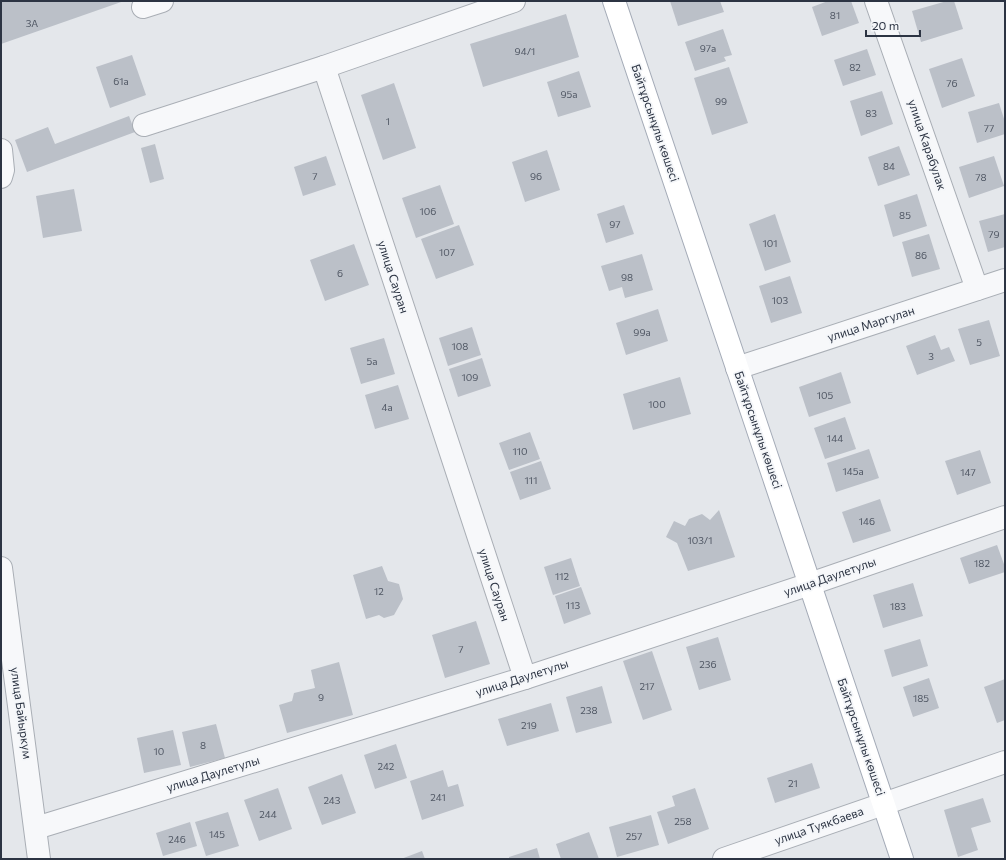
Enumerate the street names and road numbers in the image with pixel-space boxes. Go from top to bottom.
street label: Байтұрсынұлы көшесі [629,62,683,183]
street label: улица Карабулак [906,97,950,192]
street label: улица Сауран [376,239,412,315]
street label: улица Маргулан [825,302,916,344]
street label: Байтұрсынұлы көшесі [732,369,786,490]
street label: улица Сауран [477,547,513,623]
street label: улица Даулетулы [782,554,878,598]
street label: улица Даулетулы [474,655,570,699]
street label: улица Байыркум [9,666,35,760]
street label: Байтұрсынұлы көшесі [835,676,889,797]
street label: улица Даулетулы [164,752,261,794]
street label: улица Туякбаева [772,803,865,847]

